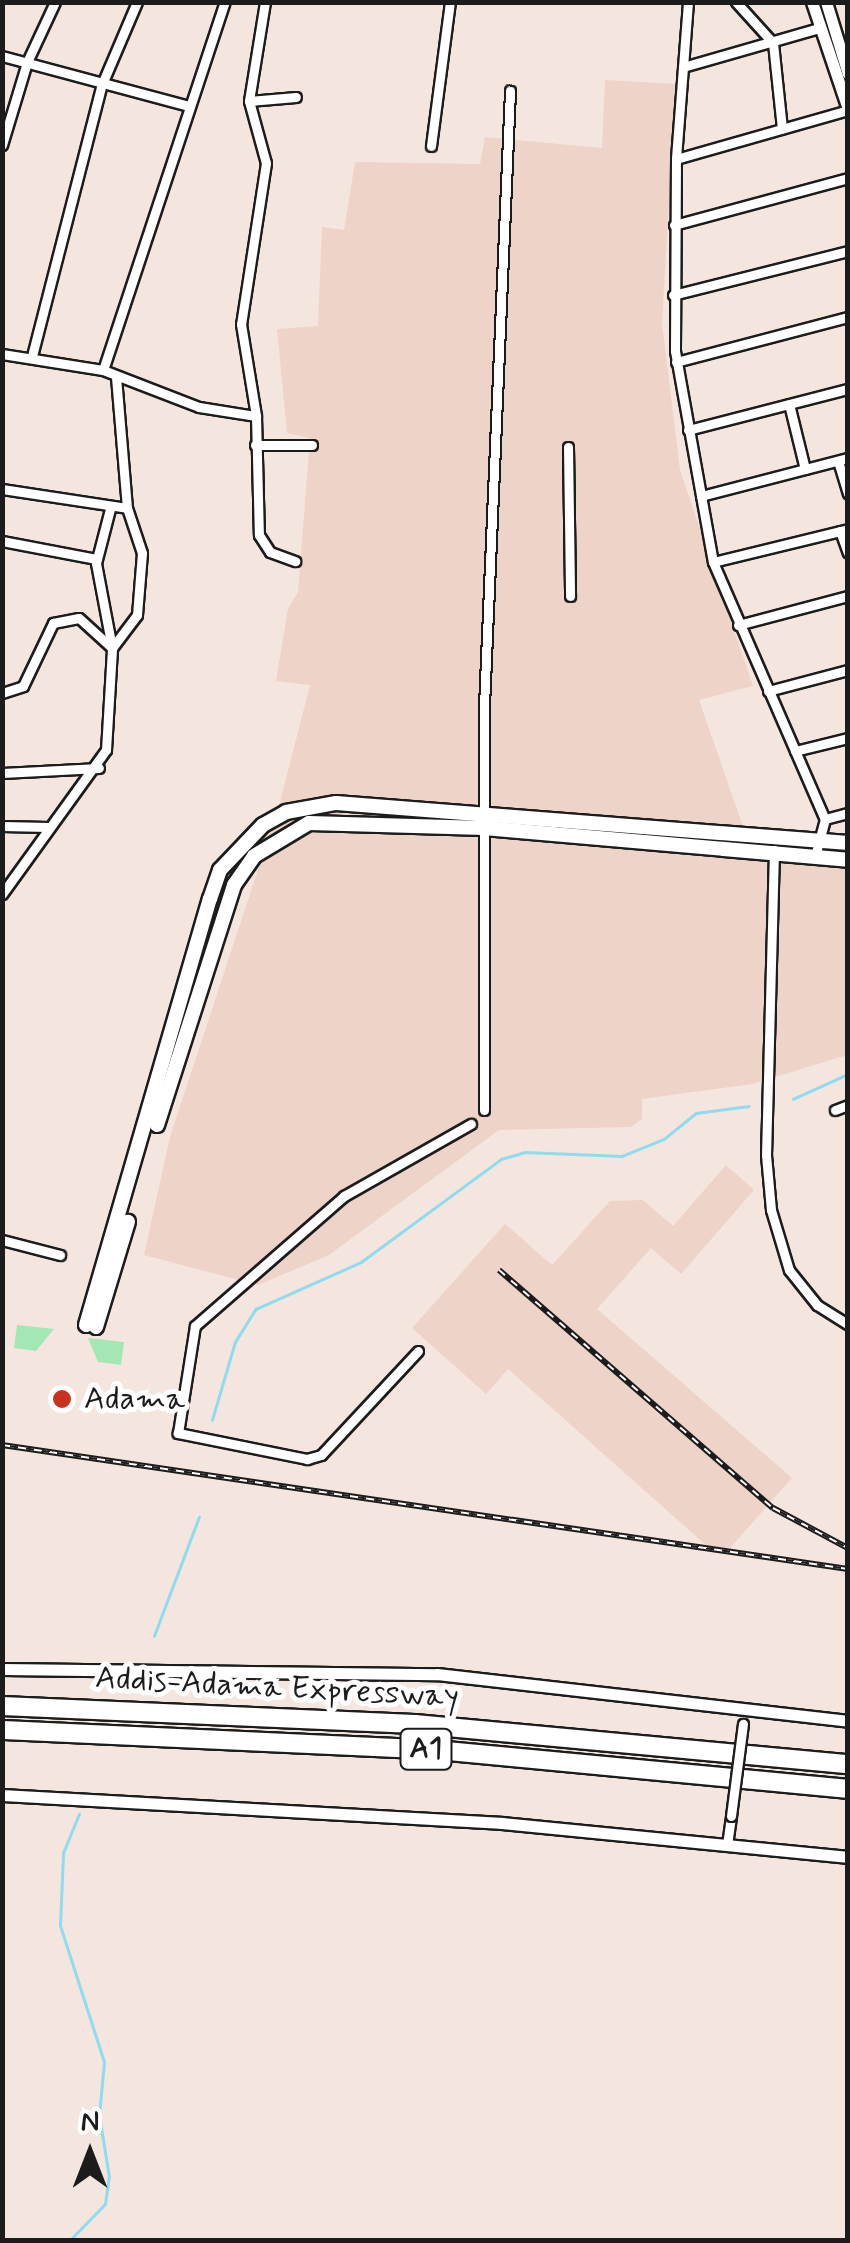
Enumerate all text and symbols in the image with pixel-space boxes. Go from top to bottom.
place label: Adama [84,1380,185,1418]
marker: Adama [49,1386,75,1412]
street label: Addis-Adama Expressway [94,1659,460,1717]
road number: A1 [398,1724,454,1774]
north arrow [40,2103,140,2203]
text: N [81,2104,99,2141]

